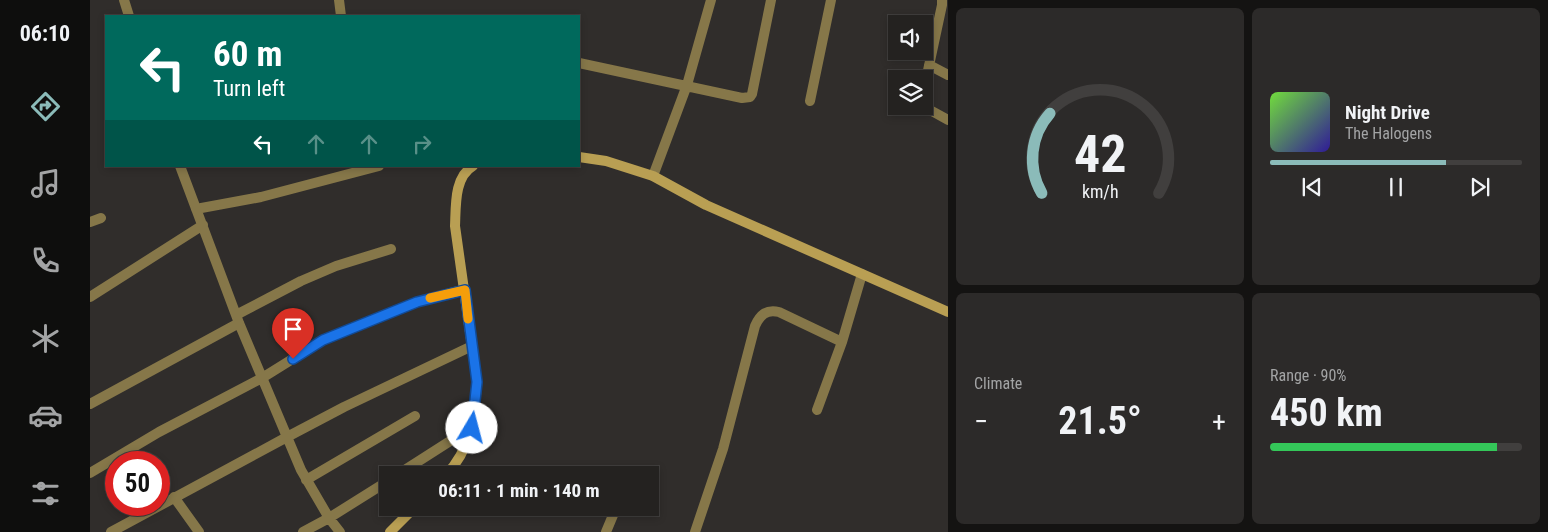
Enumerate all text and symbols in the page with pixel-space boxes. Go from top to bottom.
map controls [888,15,933,115]
button: sound [888,15,933,60]
text: 06:10 [20,21,70,46]
text: 60 m [213,34,282,75]
icon: left [130,35,195,100]
button: layers [888,70,933,115]
text: Turn left [213,76,285,101]
icon: directions [28,89,63,124]
text: Night Drive [1345,101,1430,124]
text: 42 [1074,124,1126,185]
text: The Halogens [1345,124,1432,143]
icon: left [249,130,277,158]
icon: ahead [302,130,330,158]
icon: ahead [355,130,383,158]
icon: right [408,130,436,158]
icon: music [28,166,63,201]
icon: previous [1298,173,1326,201]
icon: pause [1382,173,1410,201]
icon: next [1466,173,1494,201]
text: km/h [1082,181,1118,202]
icon: phone [28,243,63,278]
pin [272,308,314,359]
icon: arrive [279,315,307,343]
icon: climate [28,321,63,356]
text: Range · 90% [1270,366,1346,385]
text: Climate [974,374,1022,393]
text: 450 km [1270,391,1383,435]
icon: car [28,398,63,433]
text: 21.5° [1058,399,1142,443]
position arrow [445,401,497,453]
text: − [974,405,988,438]
text: + [1212,405,1226,438]
speed limit sign: 50 [105,451,170,516]
icon: filters [28,476,63,511]
text: 06:11 · 1 min · 140 m [438,479,600,502]

